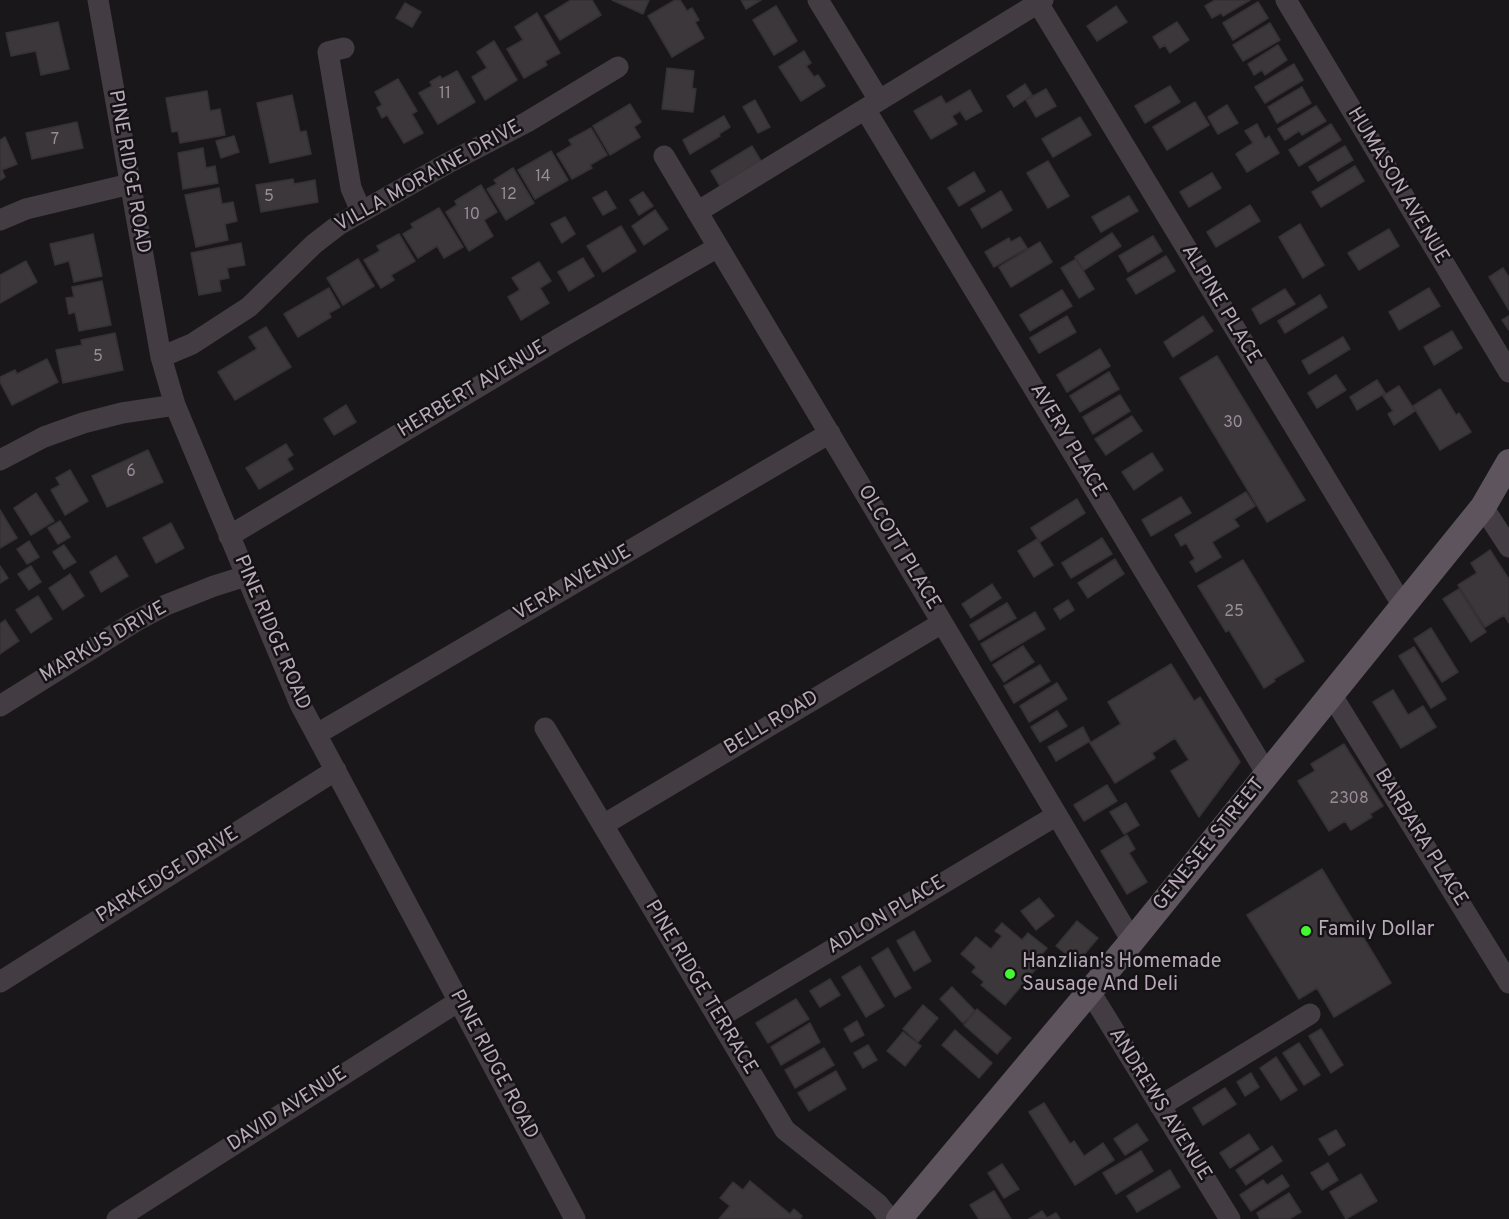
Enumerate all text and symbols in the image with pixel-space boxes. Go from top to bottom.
house number: 11 [439,85,451,105]
street label: PINE RIDGE ROAD [102,88,154,256]
street label: HUMASON AVENUE [1341,103,1453,269]
street label: VILLA MORAINE DRIVE [332,116,526,238]
house number: 7 [51,131,59,151]
house number: 14 [535,168,551,188]
house number: 12 [501,186,517,206]
house number: 5 [264,188,274,208]
house number: 10 [464,206,480,226]
street label: ALPINE PLACE [1175,241,1265,369]
street label: HERBERT AVENUE [394,336,552,444]
house number: 5 [93,348,103,368]
street label: AVERY PLACE [1024,380,1110,502]
house number: 30 [1223,414,1243,434]
house number: 6 [126,463,136,483]
street label: OLCOTT PLACE [851,481,945,615]
street label: VERA AVENUE [510,541,636,627]
street label: PINE RIDGE ROAD [228,552,314,714]
street label: MARKUS DRIVE [36,597,172,689]
house number: 25 [1224,603,1244,623]
street label: BELL ROAD [720,686,824,762]
street label: BARBARA PLACE [1368,765,1472,911]
street label: GENESEE STREET [1149,774,1271,916]
house number: 2308 [1329,790,1369,810]
street label: PARKEDGE DRIVE [92,823,244,929]
street label: ADLON PLACE [824,872,950,960]
street label: PINE RIDGE TERRACE [639,897,761,1079]
place label: Family Dollar [1318,919,1435,943]
marker: Family Dollar [1299,924,1313,938]
place label: Hanzlian's Homemade Sausage And Deli [1022,951,1221,998]
marker: Hanzlian's Homemade Sausage And Deli [1003,967,1017,981]
street label: PINE RIDGE ROAD [444,986,542,1144]
street label: ANDREWS AVENUE [1102,1024,1216,1186]
street label: DAVID AVENUE [224,1062,352,1158]

